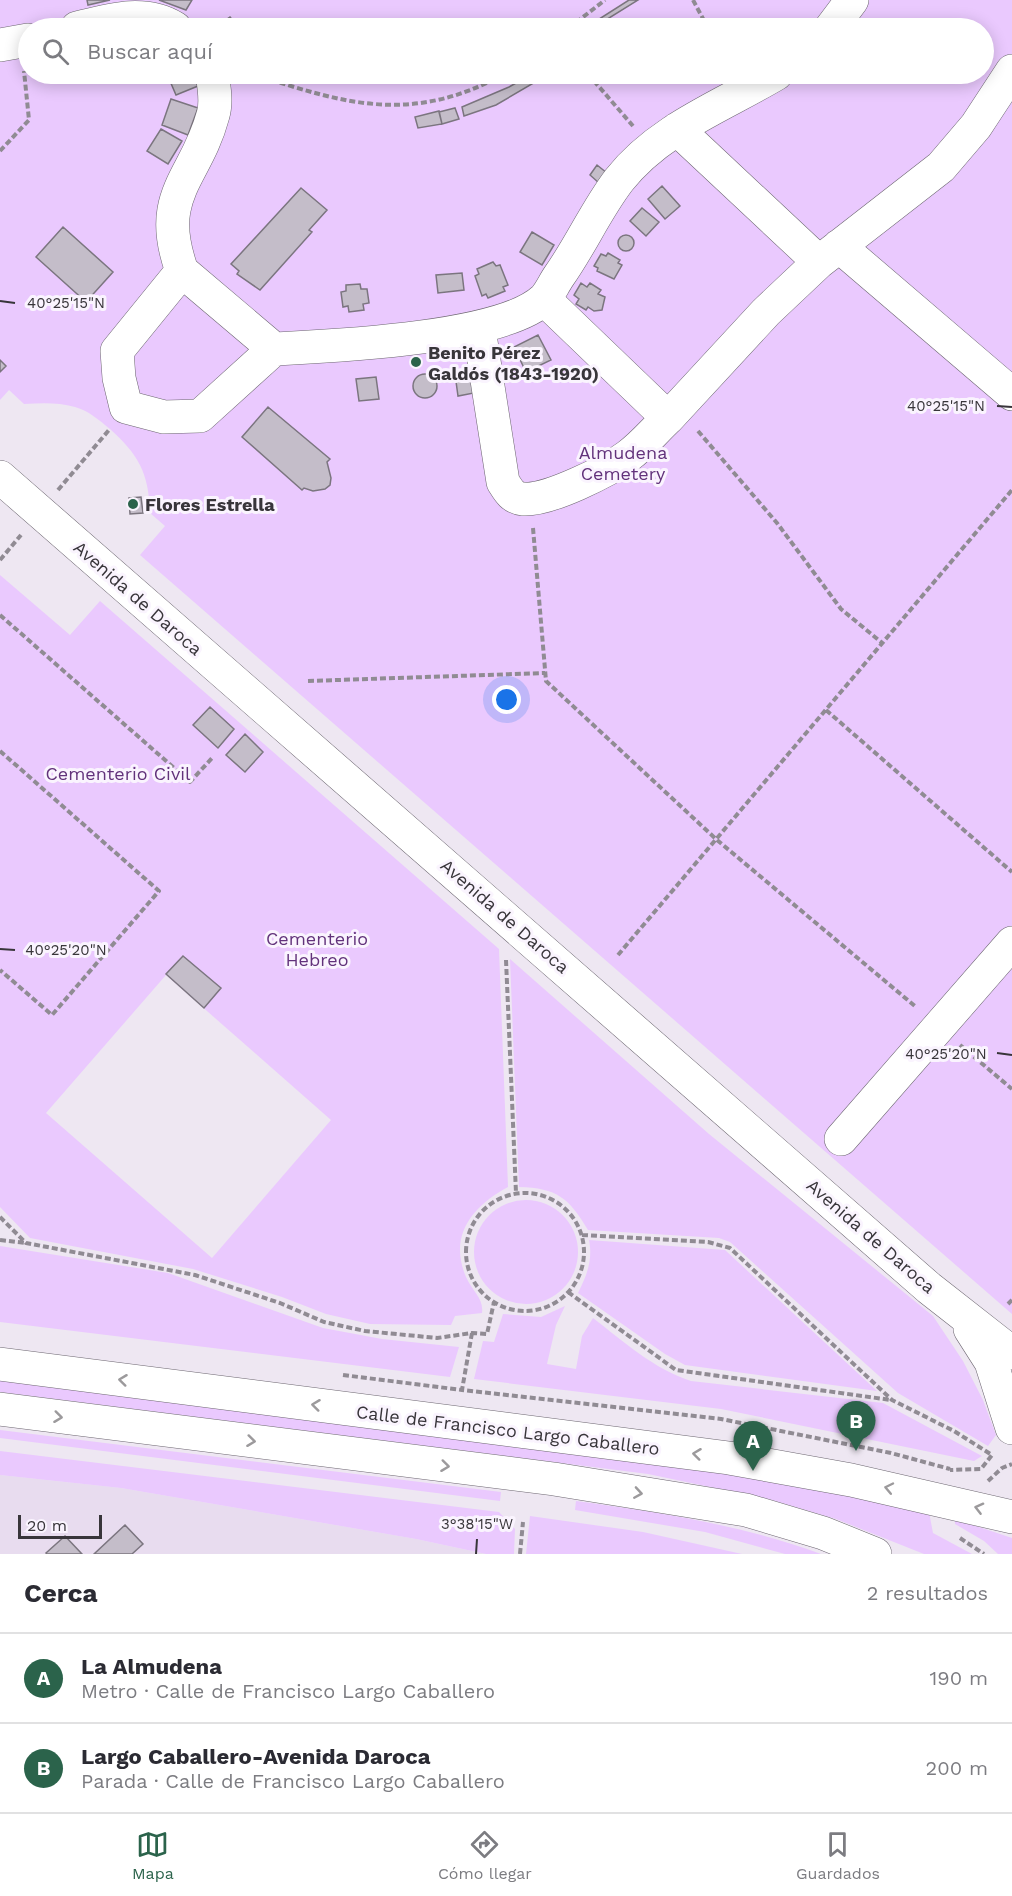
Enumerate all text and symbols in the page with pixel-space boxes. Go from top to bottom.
search box [18,18,994,84]
icon: search [39,35,72,68]
text: Buscar aquí [87,39,213,64]
text: 40°25'15"N [27,294,105,312]
place label: Benito Pérez Galdós (1843-1920) [428,342,599,384]
marker: Benito Pérez Galdós (1843-1920) [409,355,423,369]
text: 40°25'15"N [907,397,985,415]
park label: Almudena Cemetery [579,442,667,484]
place label: Flores Estrella [145,494,275,515]
marker: Flores Estrella [126,497,140,511]
street label: Avenida de Daroca [70,537,206,659]
your location [492,685,521,714]
park label: Cementerio Civil [45,763,191,784]
street label: Avenida de Daroca [437,855,573,977]
park label: Cementerio Hebreo [266,928,368,970]
text: 40°25'20"N [25,941,107,959]
text: 40°25'20"N [905,1045,987,1063]
street label: Avenida de Daroca [803,1175,939,1297]
one-way arrow [118,1374,128,1387]
one-way arrow [312,1399,321,1412]
street label: Calle de Francisco Largo Caballero [355,1401,661,1459]
pin: B [836,1402,876,1451]
one-way arrow [53,1410,63,1422]
pin: A [734,1422,772,1471]
one-way arrow [247,1434,256,1447]
one-way arrow [693,1448,702,1461]
one-way arrow [440,1459,450,1471]
one-way arrow [884,1482,894,1495]
one-way arrow [633,1486,643,1499]
one-way arrow [974,1503,984,1516]
scale bar [18,1512,102,1540]
text: 3°38'15"W [441,1515,513,1533]
text: 20 m [27,1516,67,1535]
text: Cerca [24,1578,98,1608]
text: 2 resultados [867,1581,988,1605]
text: La Almudena [81,1654,222,1679]
text: A [37,1666,50,1690]
text: 190 m [930,1666,988,1690]
text: Metro · Calle de Francisco Largo Caballero [81,1679,495,1703]
text: Largo Caballero-Avenida Daroca [81,1744,430,1769]
text: B [37,1756,50,1780]
text: 200 m [926,1756,988,1780]
text: Parada · Calle de Francisco Largo Caballero [81,1769,505,1793]
tab: Mapa [132,1828,174,1883]
tab: Cómo llegar [438,1828,532,1883]
tab: Guardados [796,1828,880,1883]

